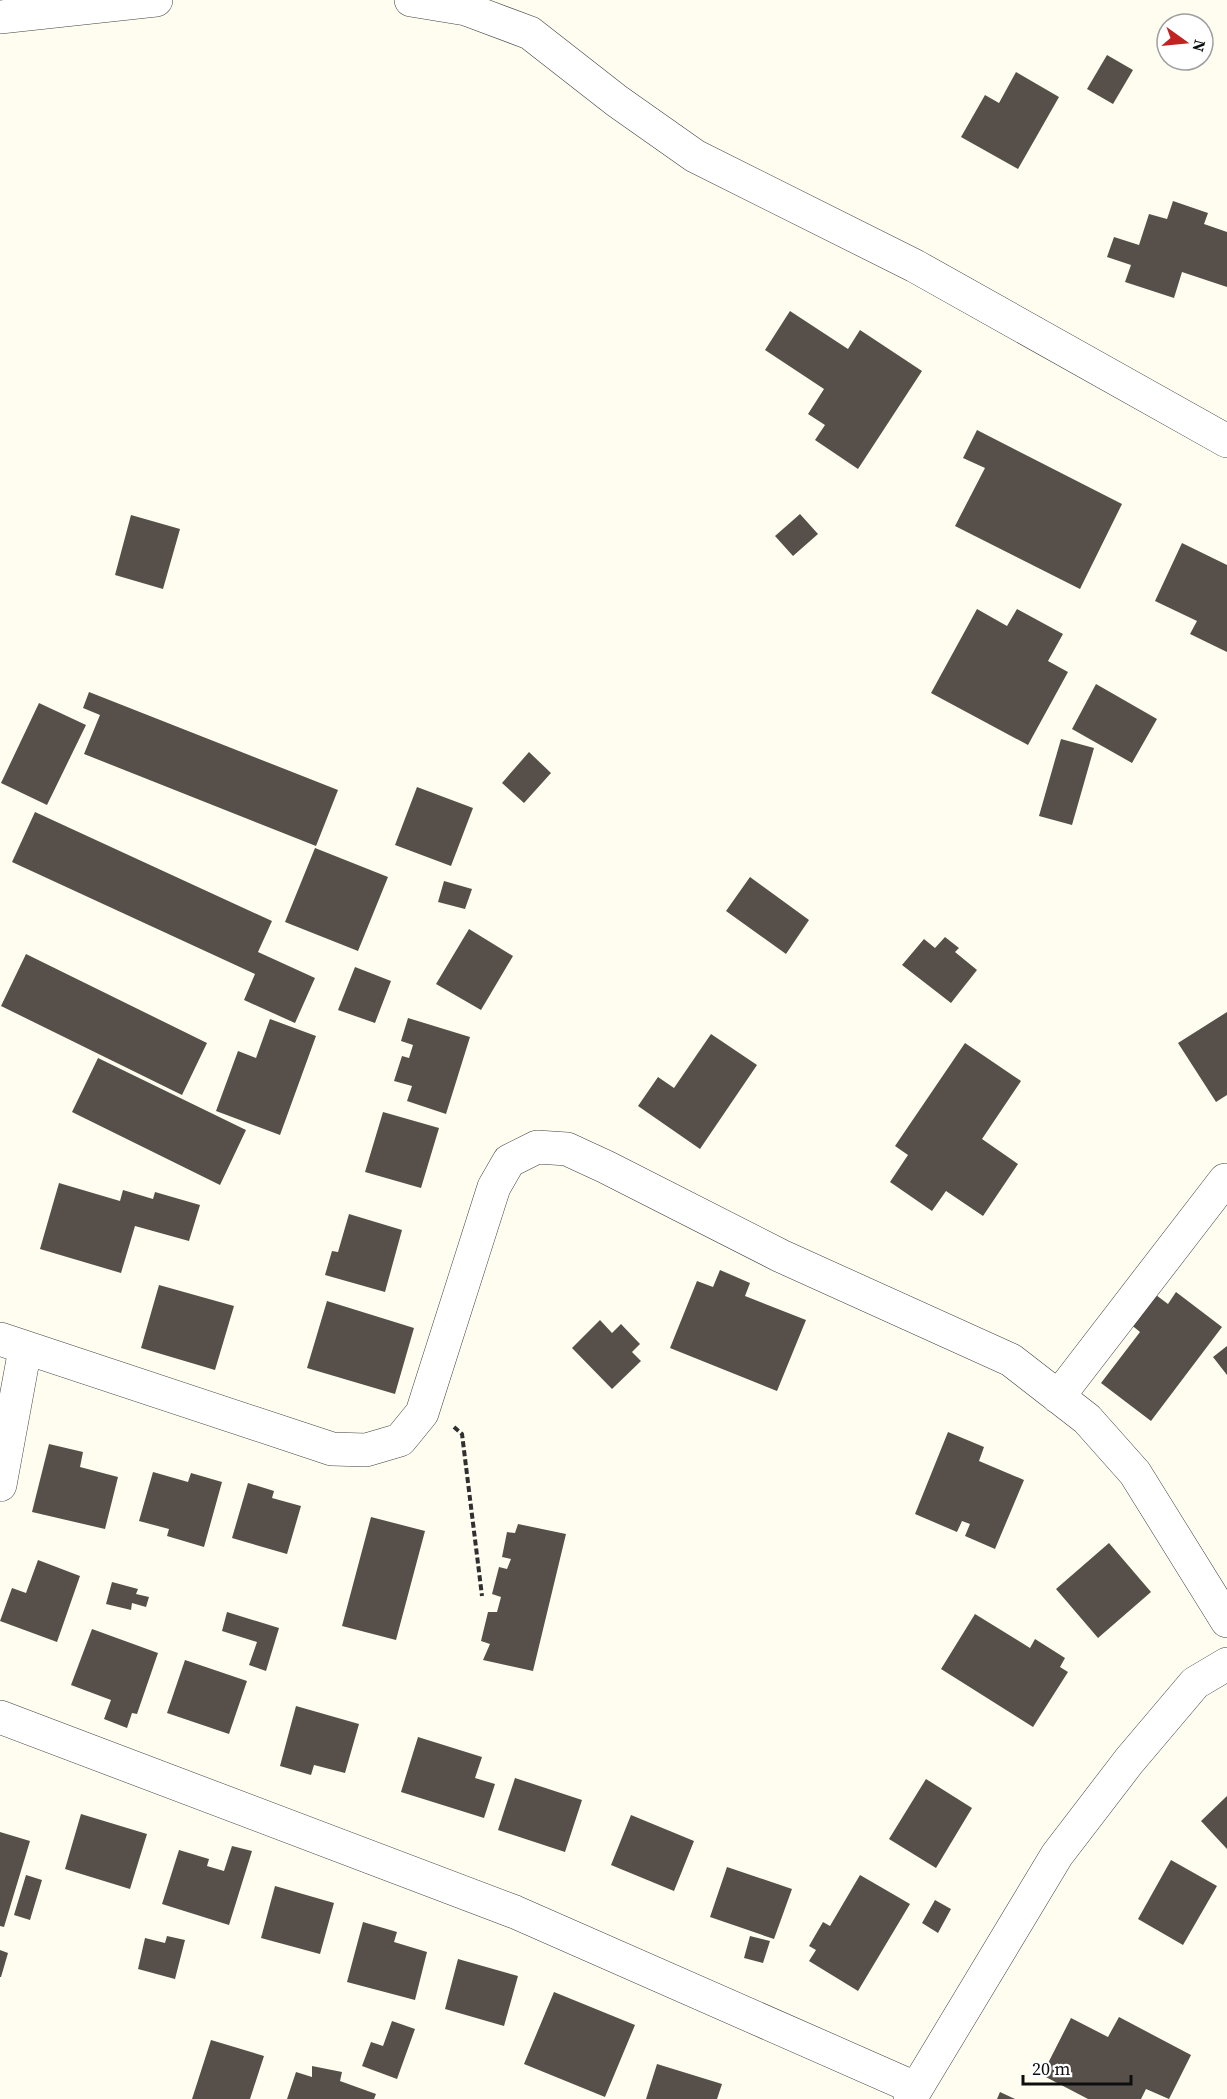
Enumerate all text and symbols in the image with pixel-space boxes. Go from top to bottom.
north arrow [1155,12,1215,72]
text: N [1187,37,1212,55]
scale bar [1023,2048,1131,2086]
text: 20 m [1032,2056,1070,2081]

